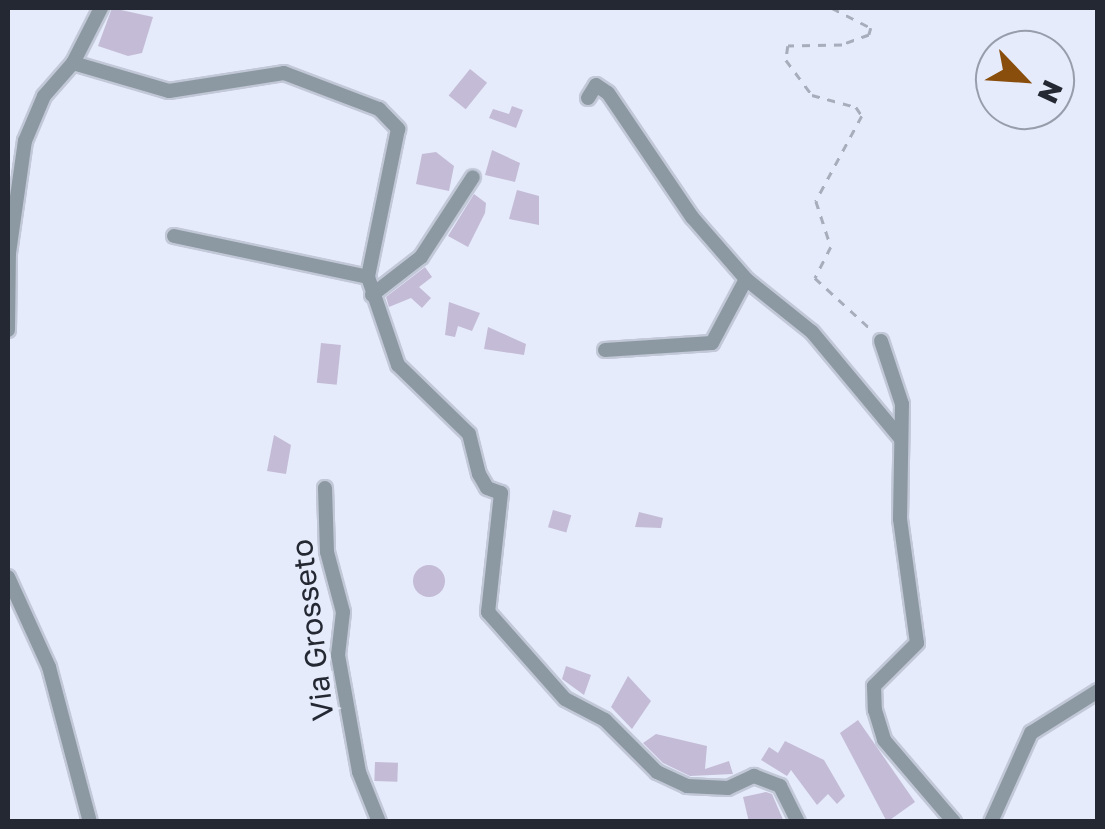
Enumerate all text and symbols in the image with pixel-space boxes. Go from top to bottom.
north arrow [975,30,1075,130]
text: N [1031,75,1070,109]
street label: Via Grosseto [283,537,341,723]

